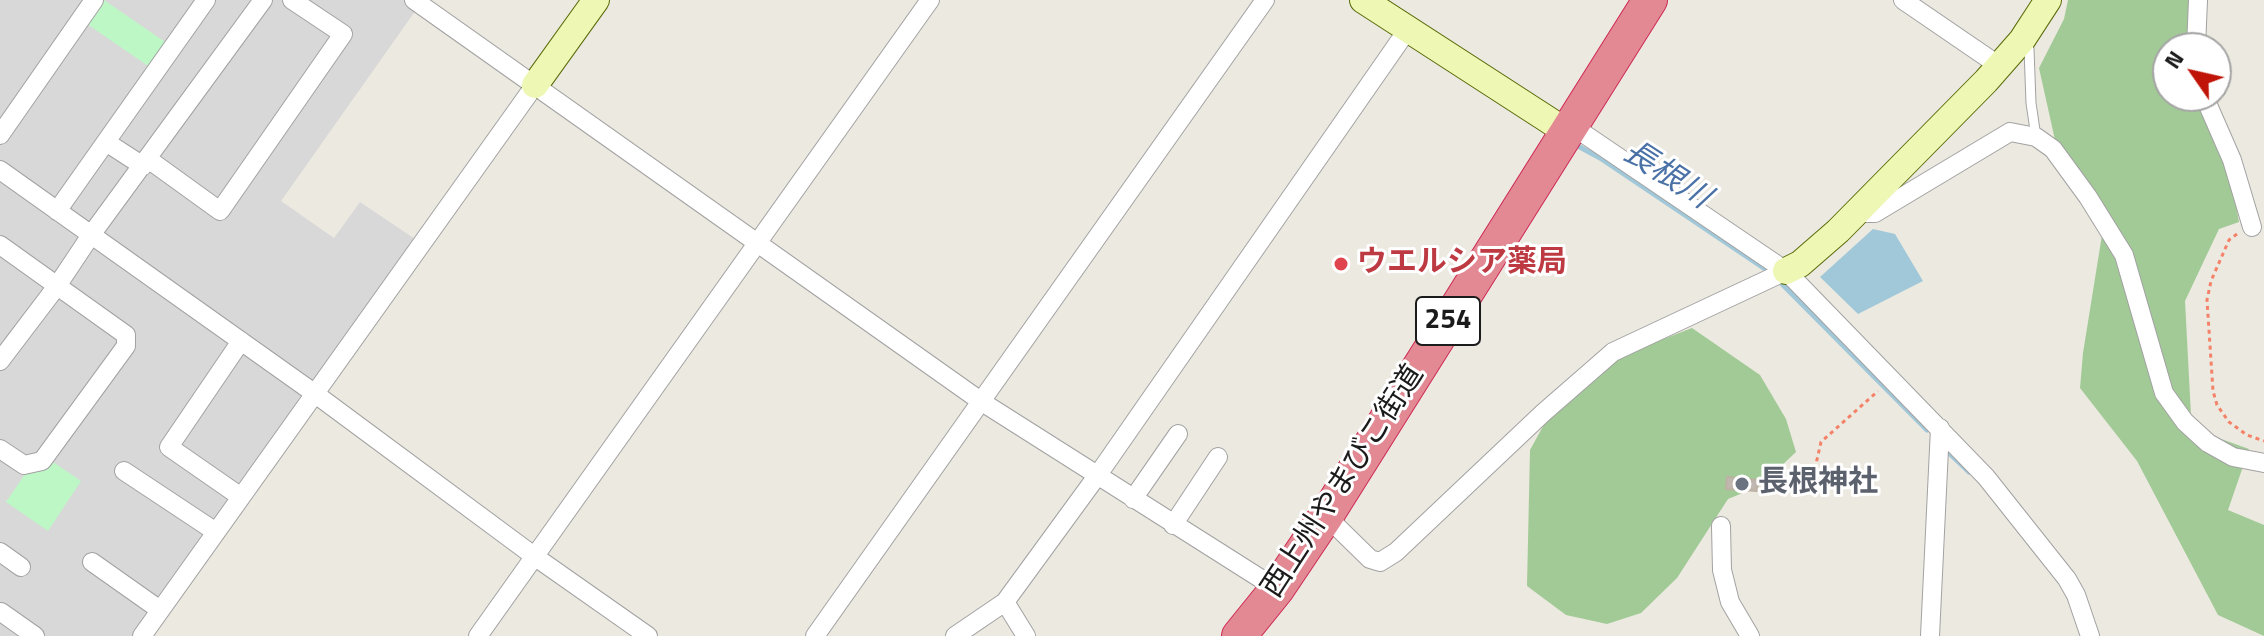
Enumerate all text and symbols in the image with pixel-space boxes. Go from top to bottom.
north arrow [2152,32,2232,112]
text: N [2155,44,2192,76]
water label: 長根川 [1615,134,1717,218]
place label: ウエルシア薬局 [1357,246,1567,282]
marker: ウエルシア薬局 [1332,255,1350,273]
road number: 254 [1416,297,1480,345]
street label: 西上州やまびこ街道 [1255,359,1433,605]
place label: 長根神社 [1758,466,1878,502]
marker: 長根神社 [1733,475,1751,493]

